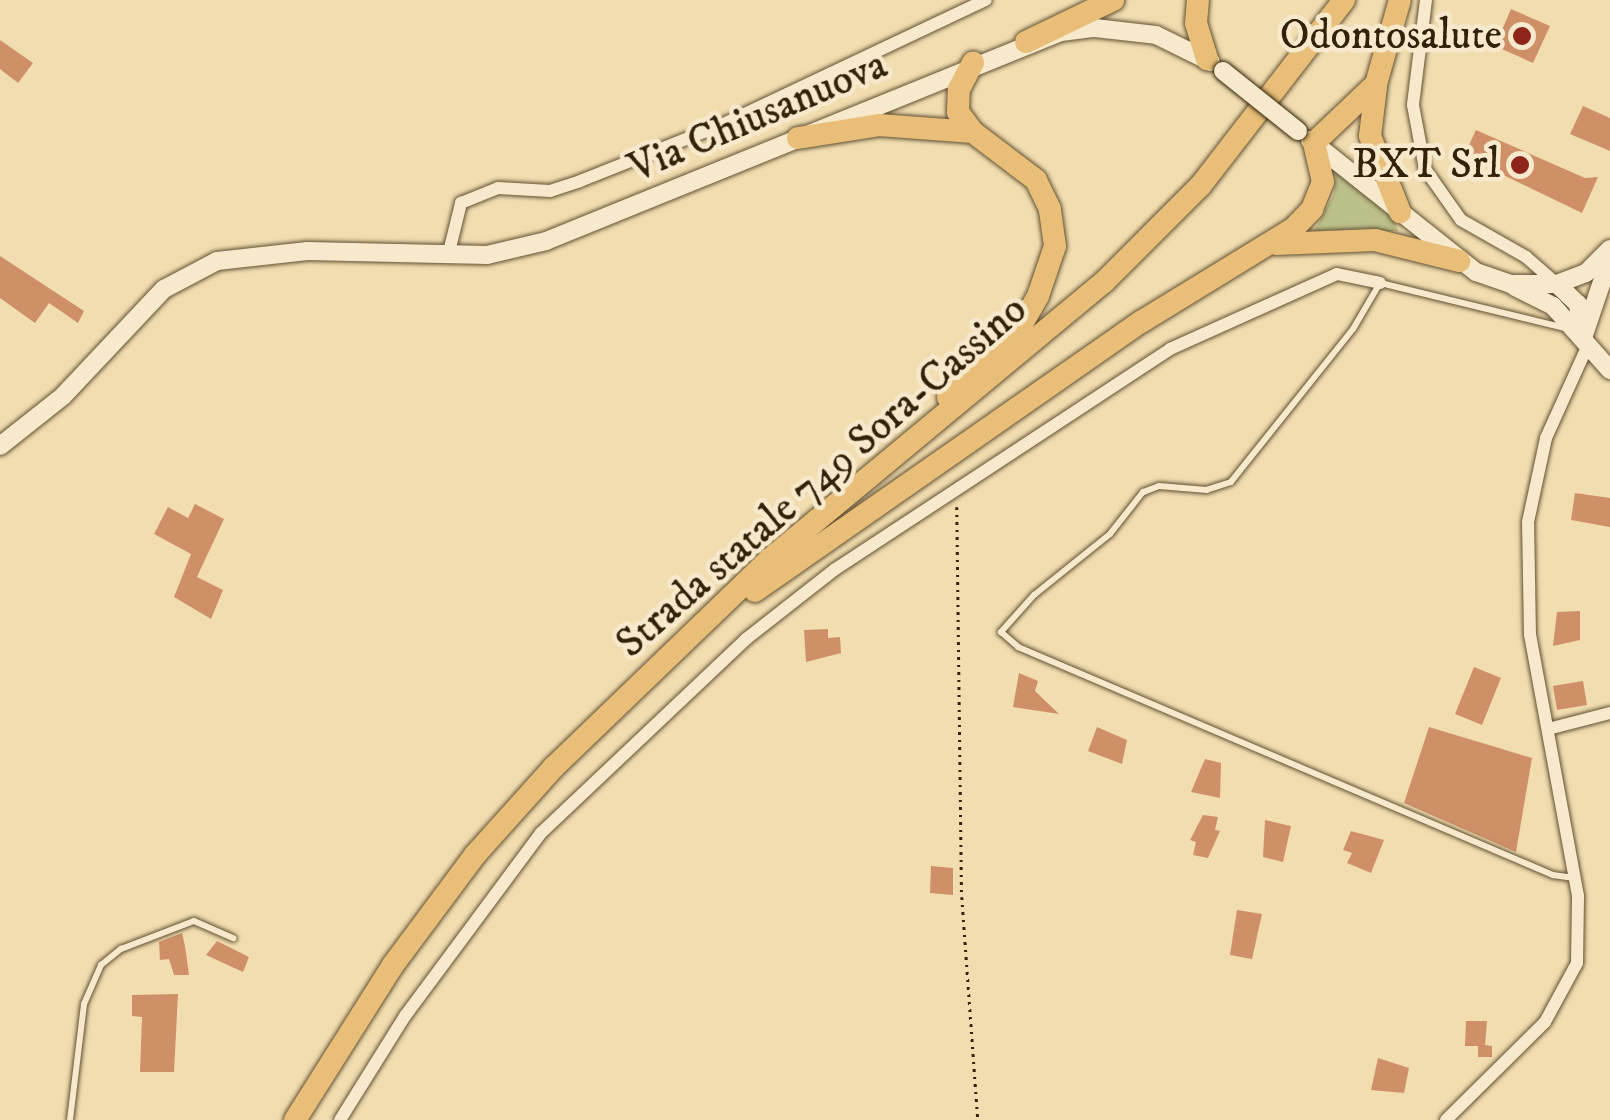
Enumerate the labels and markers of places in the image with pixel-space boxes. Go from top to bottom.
place label: Odontosalute [1280,11,1502,61]
marker: Odontosalute [1511,25,1533,47]
place label: BXT Srl [1352,140,1500,190]
marker: BXT Srl [1509,154,1531,176]

